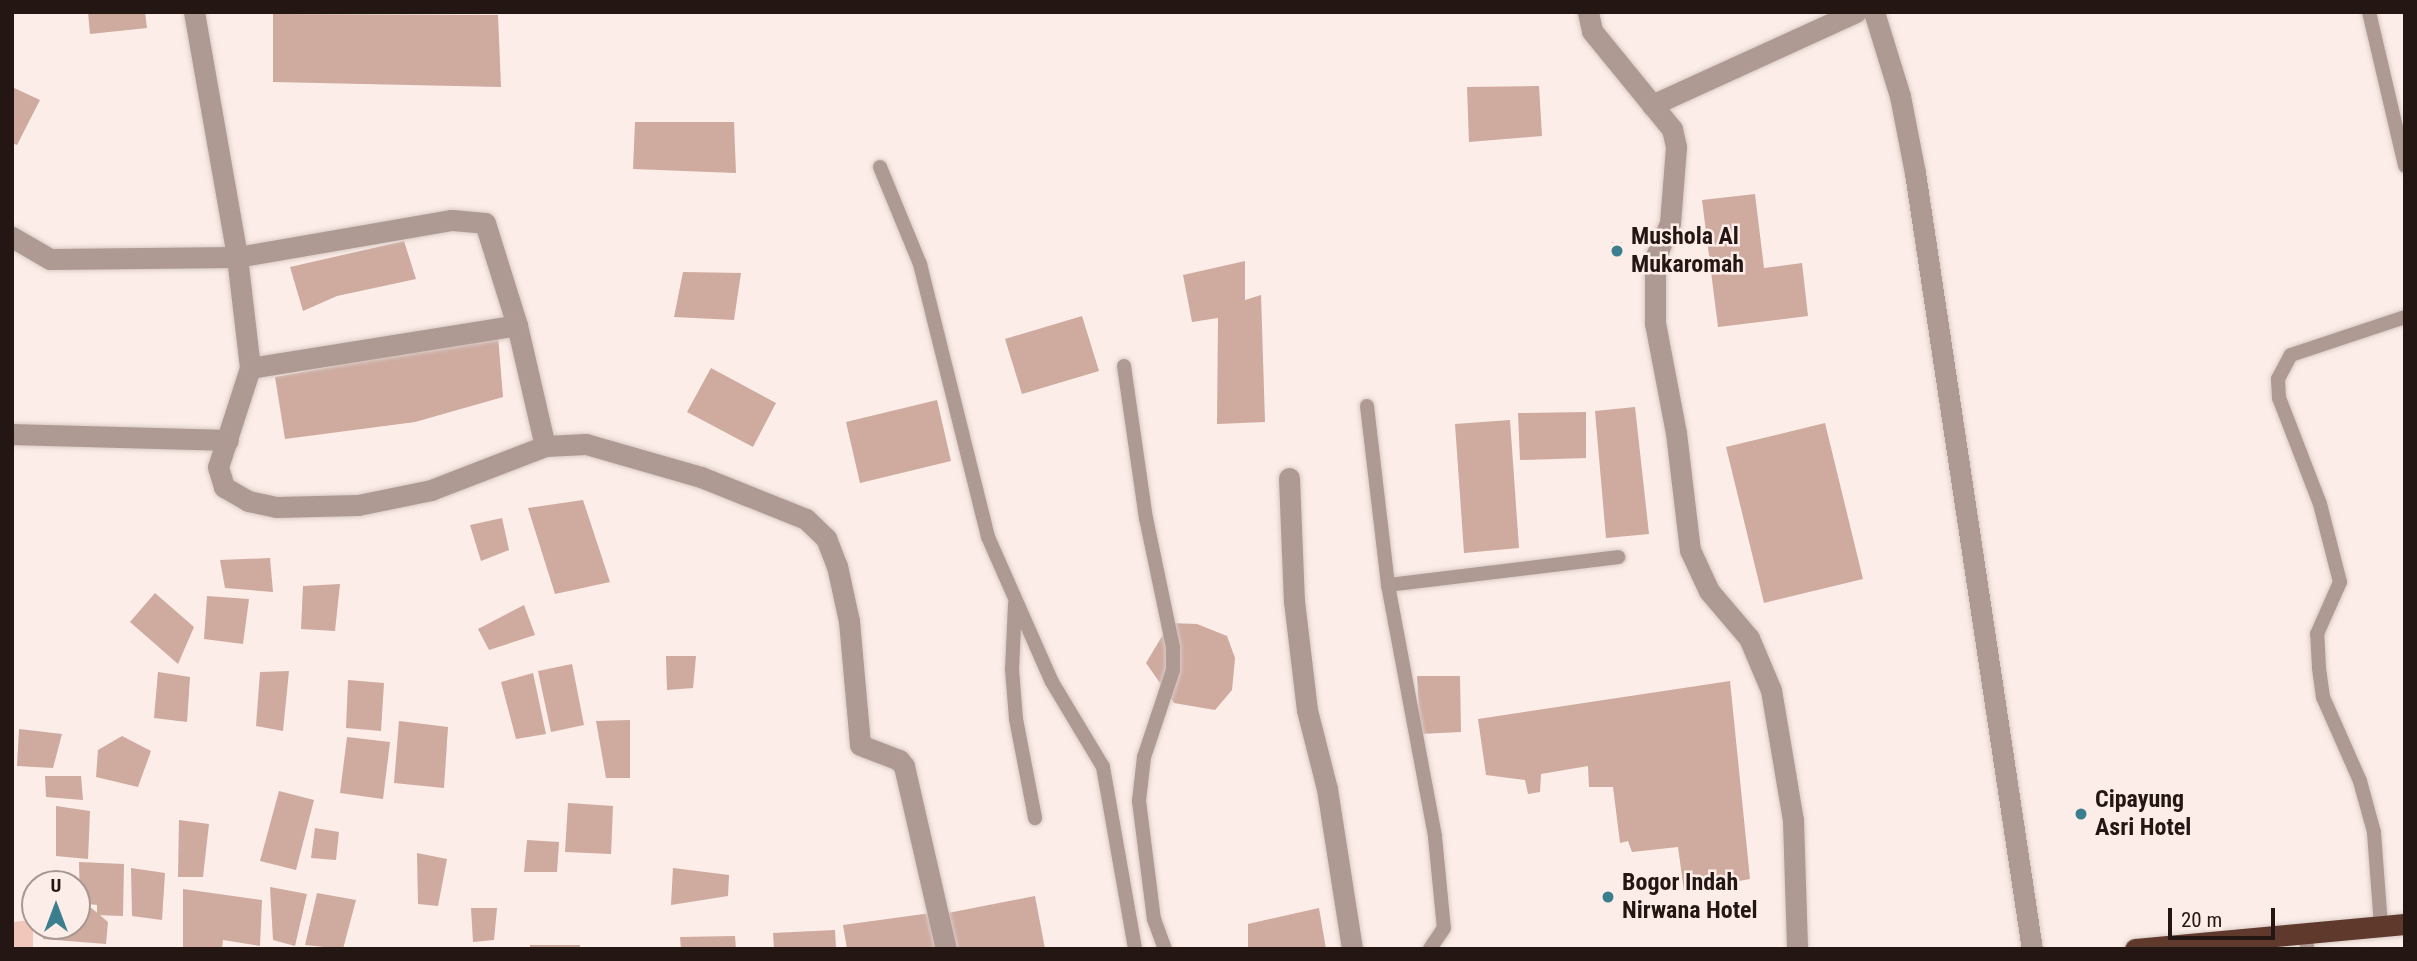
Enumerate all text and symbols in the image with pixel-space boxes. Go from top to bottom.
place label: Mushola Al Mukaromah [1631,223,1744,279]
marker: Mushola Al Mukaromah [1609,243,1625,259]
place label: Cipayung Asri Hotel [2095,786,2191,842]
marker: Cipayung Asri Hotel [2073,806,2089,822]
place label: Bogor Indah Nirwana Hotel [1622,869,1758,925]
north arrow [21,870,91,940]
text: U [51,874,61,897]
marker: Bogor Indah Nirwana Hotel [1600,889,1616,905]
scale bar [2172,894,2279,938]
text: 20 m [2181,908,2222,932]

